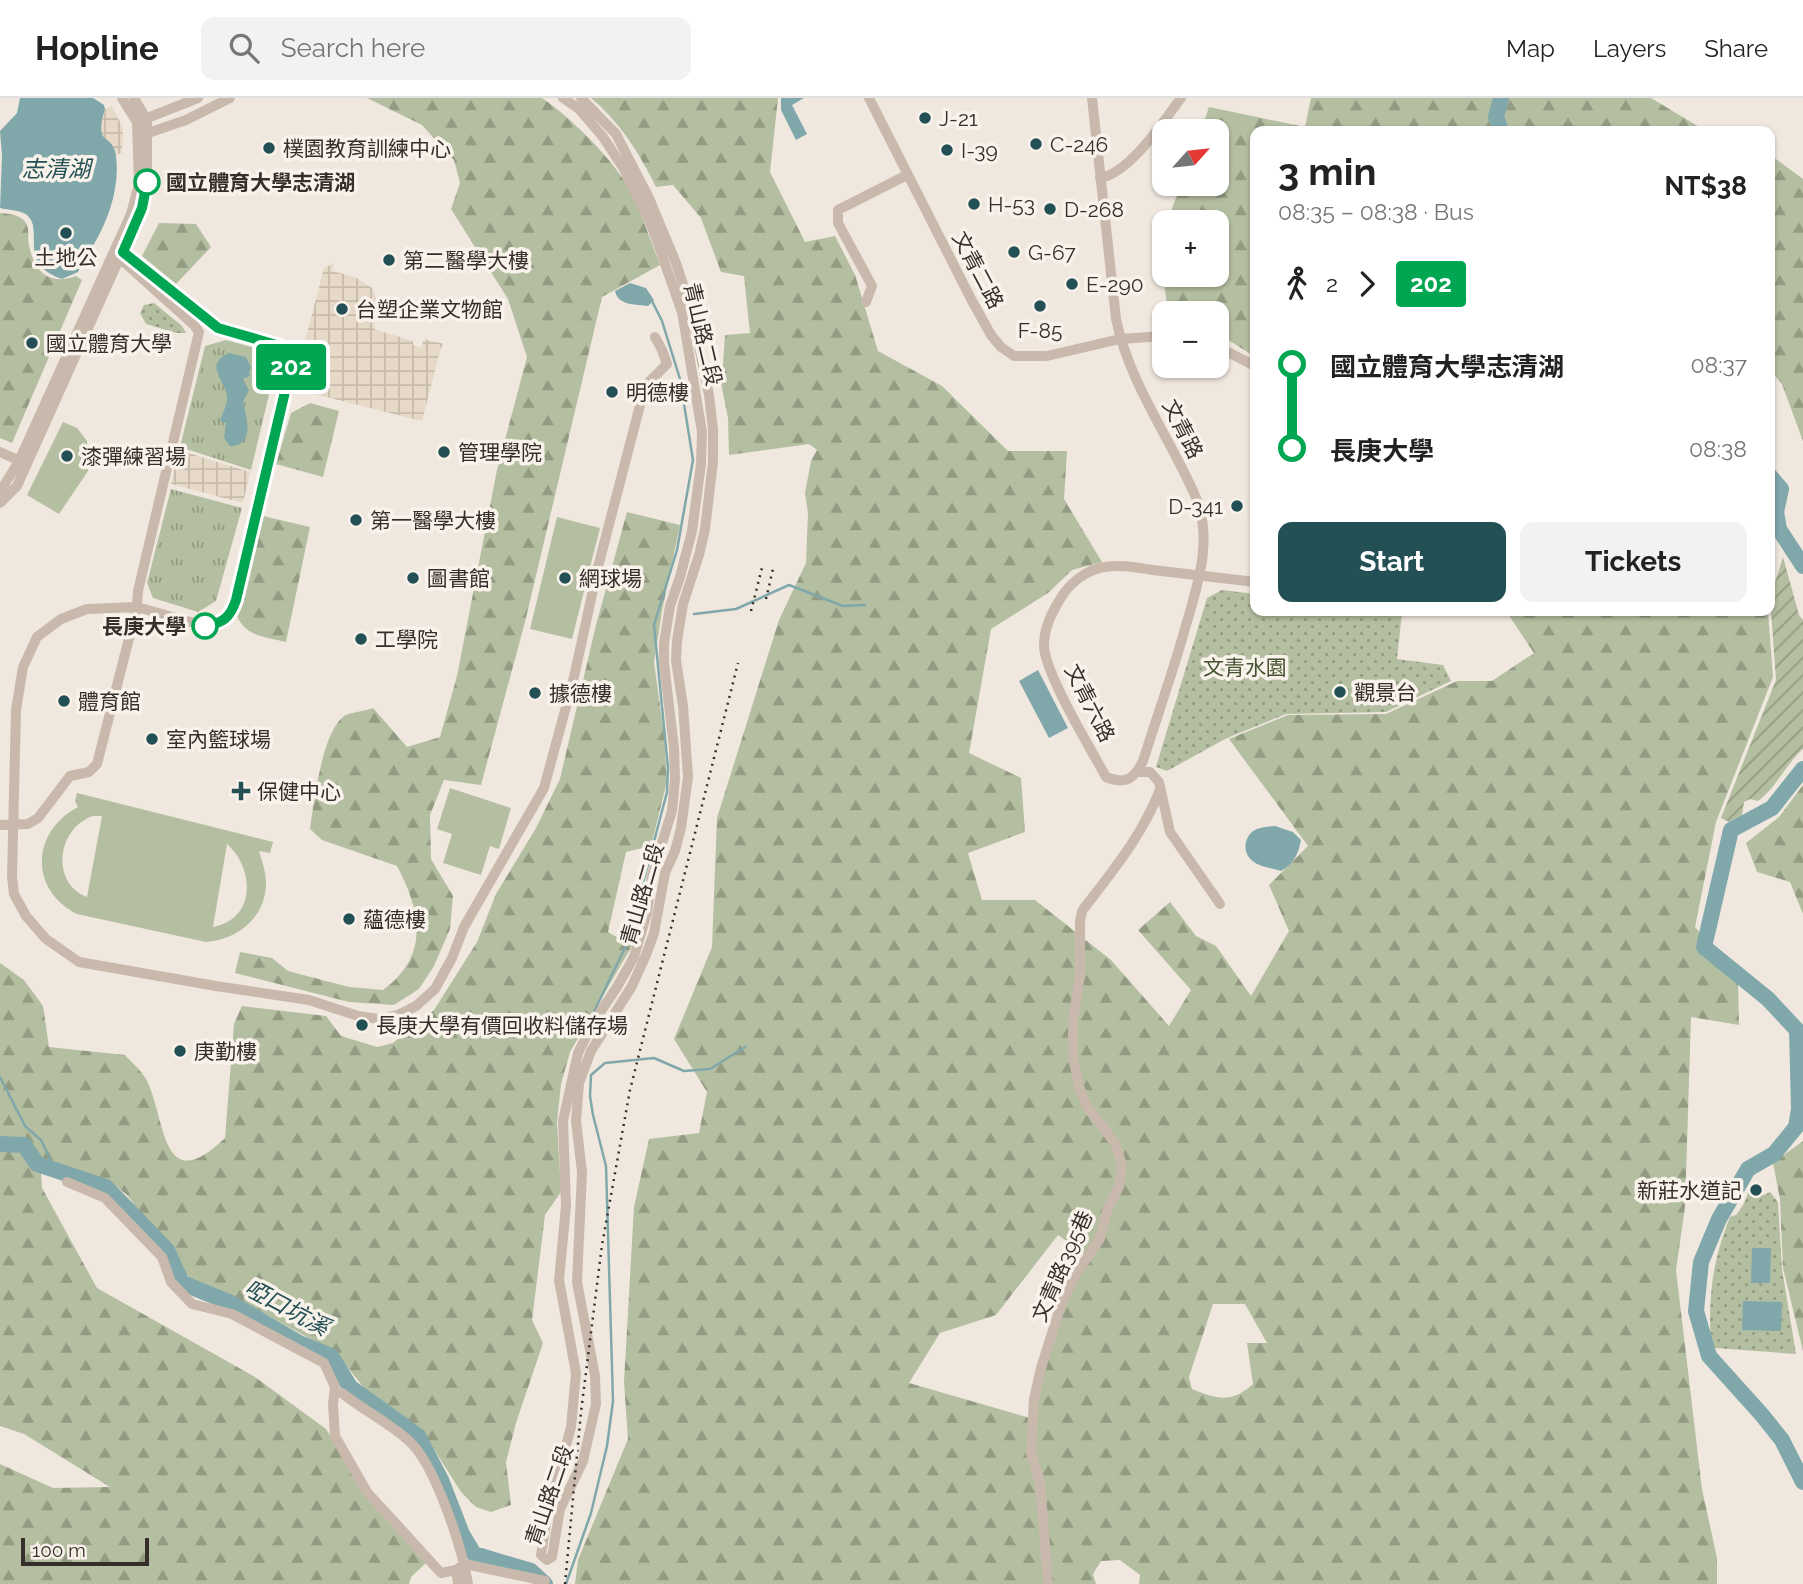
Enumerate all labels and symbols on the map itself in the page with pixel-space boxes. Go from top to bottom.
place label: J-21 [939,106,978,131]
marker: J-21 [917,110,933,126]
north arrow [1152,119,1228,196]
place label: C-246 [1050,132,1108,157]
place label: 樸園教育訓練中心 [283,136,451,161]
marker: C-246 [1028,136,1044,152]
place label: I-39 [961,138,998,163]
marker: 樸園教育訓練中心 [261,140,277,156]
marker: I-39 [939,142,955,158]
water label: 志清湖 [22,155,94,182]
marker: 國立體育大學志清湖 [134,169,160,195]
place label: 國立體育大學志清湖 [166,170,355,195]
place label: H-53 [988,192,1035,217]
marker: H-53 [966,196,982,212]
place label: D-268 [1064,197,1124,222]
marker: D-268 [1042,201,1058,217]
marker: 土地公 [58,225,74,241]
street label: 文青二路 [947,227,1009,313]
place label: G-67 [1028,240,1077,265]
marker: G-67 [1006,244,1022,260]
place label: 土地公 [35,245,98,270]
place label: 第二醫學大樓 [403,248,529,273]
marker: 第二醫學大樓 [381,252,397,268]
place label: E-290 [1086,272,1144,297]
marker: E-290 [1064,276,1080,292]
street label: 青山路二段 [679,280,727,388]
place label: 台塑企業文物館 [356,297,503,322]
marker: F-85 [1032,298,1048,314]
marker: 台塑企業文物館 [334,301,350,317]
place label: F-85 [1018,318,1062,343]
place label: 國立體育大學 [46,331,172,356]
marker: 國立體育大學 [24,335,40,351]
line badge: 202 [251,344,331,390]
place label: 明德樓 [626,380,689,405]
marker: 明德樓 [604,384,620,400]
street label: 文青路 [1158,395,1208,463]
place label: 管理學院 [458,440,542,465]
place label: 漆彈練習場 [81,444,186,469]
marker: 管理學院 [436,444,452,460]
marker: 漆彈練習場 [59,448,75,464]
place label: D-341 [1168,494,1223,519]
marker: D-341 [1229,498,1245,514]
place label: 第一醫學大樓 [370,508,496,533]
marker: 第一醫學大樓 [348,512,364,528]
place label: 圖書館 [427,566,490,591]
place label: 網球場 [579,566,642,591]
marker: 圖書館 [405,570,421,586]
marker: 網球場 [557,570,573,586]
marker: 長庚大學 [192,613,218,639]
place label: 長庚大學 [102,614,186,639]
place label: 工學院 [375,627,438,652]
marker: 工學院 [353,631,369,647]
park label: 文青水園 [1203,655,1287,680]
street label: 文青六路 [1060,660,1120,746]
place label: 觀景台 [1354,680,1417,705]
place label: 據德樓 [549,681,612,706]
marker: 觀景台 [1332,684,1348,700]
marker: 據德樓 [527,685,543,701]
place label: 體育館 [78,689,141,714]
marker: 體育館 [56,693,72,709]
place label: 室內籃球場 [166,727,271,752]
marker: 室內籃球場 [144,731,160,747]
place label: 保健中心 [257,779,341,804]
marker: 保健中心 [231,781,251,801]
street label: 青山路二段 [616,840,668,948]
place label: 蘊德樓 [363,907,426,932]
marker: 蘊德樓 [341,911,357,927]
place label: 長庚大學有價回收料儲存場 [376,1013,628,1038]
marker: 長庚大學有價回收料儲存場 [354,1017,370,1033]
place label: 庚勤樓 [194,1039,257,1064]
marker: 庚勤樓 [172,1043,188,1059]
place label: 新莊水道記 [1637,1178,1742,1203]
marker: 新莊水道記 [1748,1182,1764,1198]
street label: 文青路395巷 [1026,1207,1098,1325]
water label: 啞口坑溪 [240,1273,337,1342]
street label: 青山路二段 [520,1441,578,1549]
scale bar [21,1535,149,1567]

